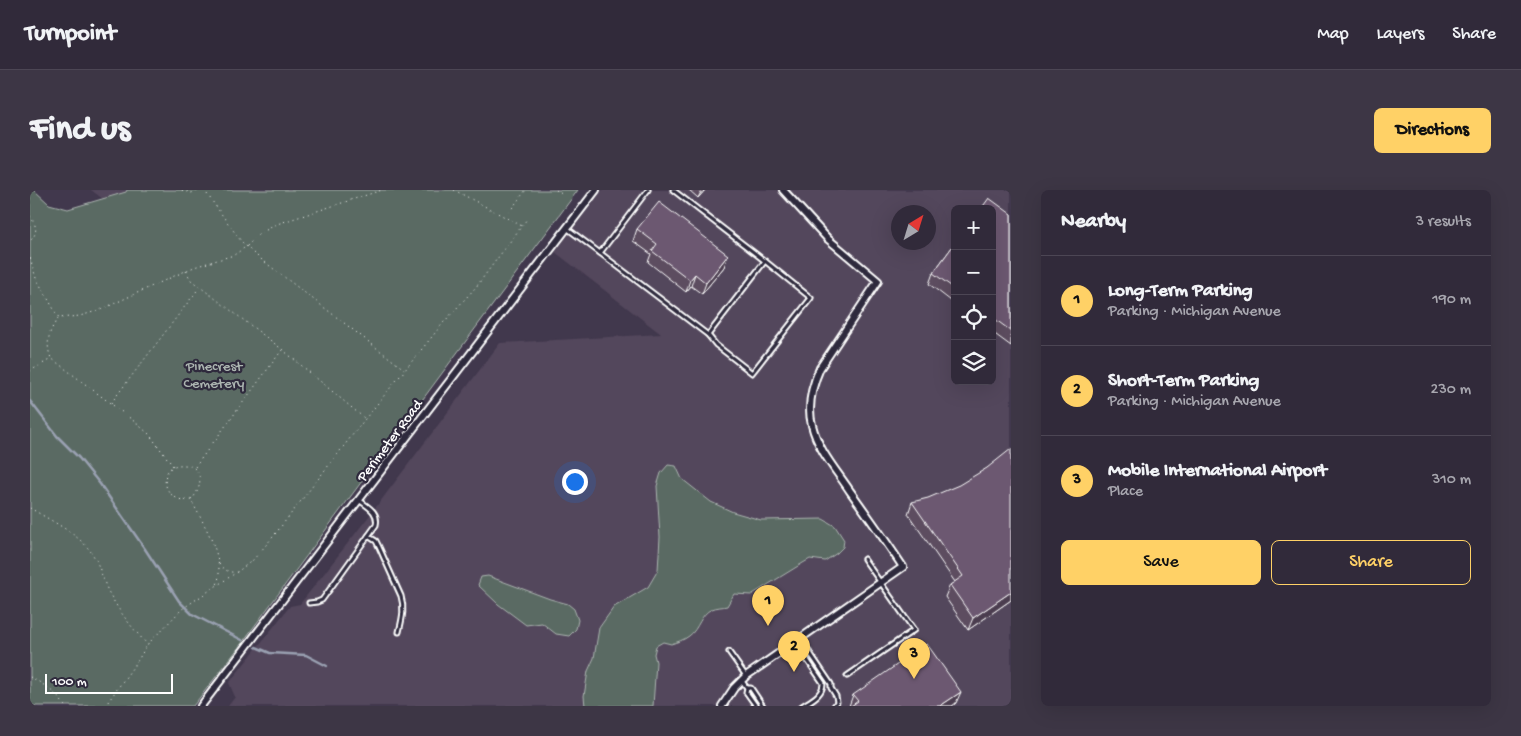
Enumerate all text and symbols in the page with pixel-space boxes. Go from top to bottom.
text: Turnpoint [25,20,116,49]
text: Map [1317,24,1349,45]
text: Layers [1377,24,1424,45]
text: Share [1452,24,1496,45]
button: Directions [1374,108,1491,153]
text: Find us [30,110,130,151]
north arrow [891,205,936,250]
map controls [951,205,996,385]
button: + [951,205,996,250]
text: Nearby [1061,210,1126,235]
text: 3 results [1416,213,1471,232]
button: − [951,250,996,295]
text: Long-Term Parking [1108,280,1253,303]
text: 1 [1074,291,1080,310]
text: 190 m [1432,291,1471,310]
button: locate [951,295,996,340]
text: Parking · Michigan Avenue [1108,303,1281,322]
button: layers [951,340,996,385]
park label: Pinecrest Cemetery [184,358,245,393]
text: Short-Term Parking [1108,370,1259,393]
text: 2 [1073,381,1081,400]
text: 230 m [1431,381,1471,400]
text: Parking · Michigan Avenue [1108,393,1281,412]
street label: Perimeter Road [353,396,428,487]
text: Mobile International Airport [1108,460,1327,483]
your location [562,469,588,495]
text: 3 [1073,471,1081,490]
text: 310 m [1432,471,1471,490]
text: Place [1108,483,1143,502]
button: Save [1061,540,1261,585]
button: Share [1271,540,1471,585]
pin: 1 [752,585,784,626]
pin: 2 [778,631,810,672]
pin: 3 [898,638,930,679]
scale bar [45,671,172,694]
text: 100 m [52,674,87,691]

